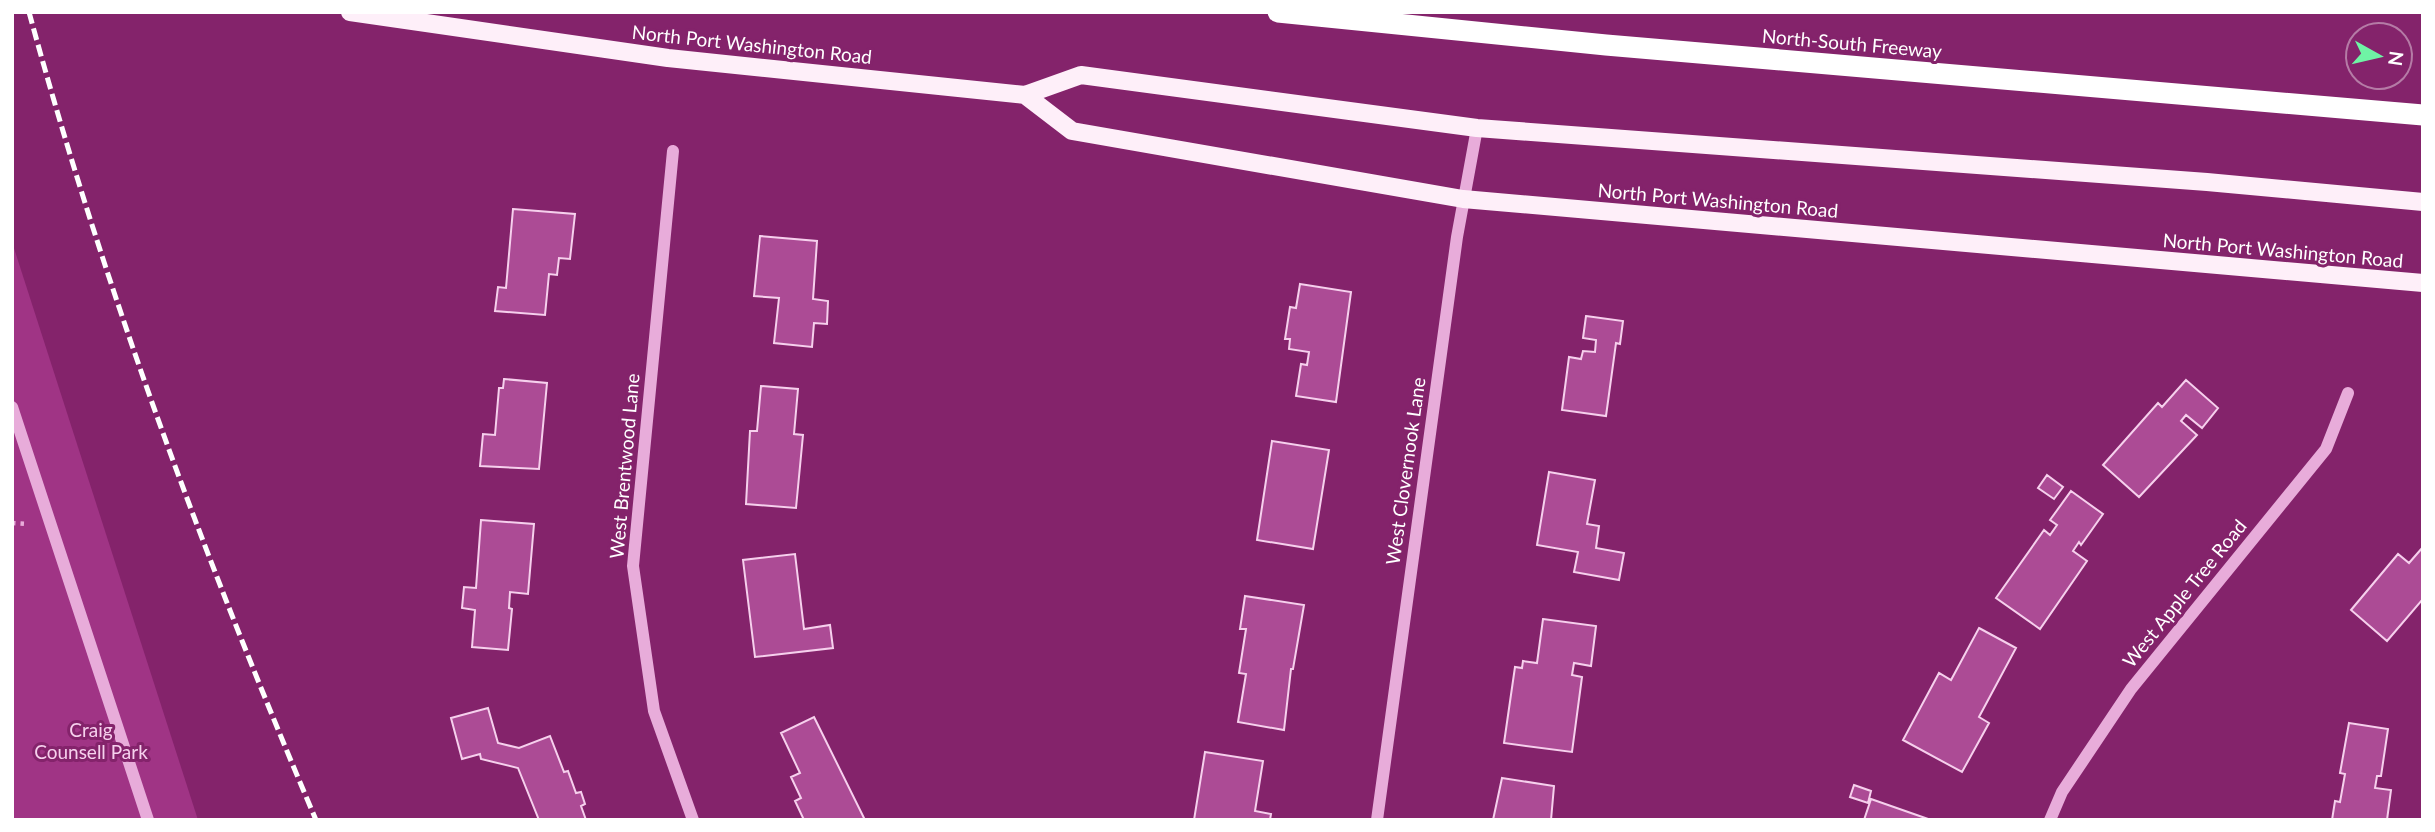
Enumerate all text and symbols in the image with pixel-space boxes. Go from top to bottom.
street label: North Port Washington Road [631,20,873,68]
north arrow [2344,21,2414,91]
street label: North-South Freeway [1761,24,1943,62]
text: N [2384,50,2409,67]
street label: North Port Washington Road [1597,178,1839,222]
street label: North Port Washington Road [2162,228,2404,272]
street label: West Brentwood Lane [604,372,644,560]
street label: West Clovernook Lane [1380,376,1430,566]
street label: West Apple Tree Road [2117,514,2251,672]
park label: Craig Counsell Park [34,718,148,763]

